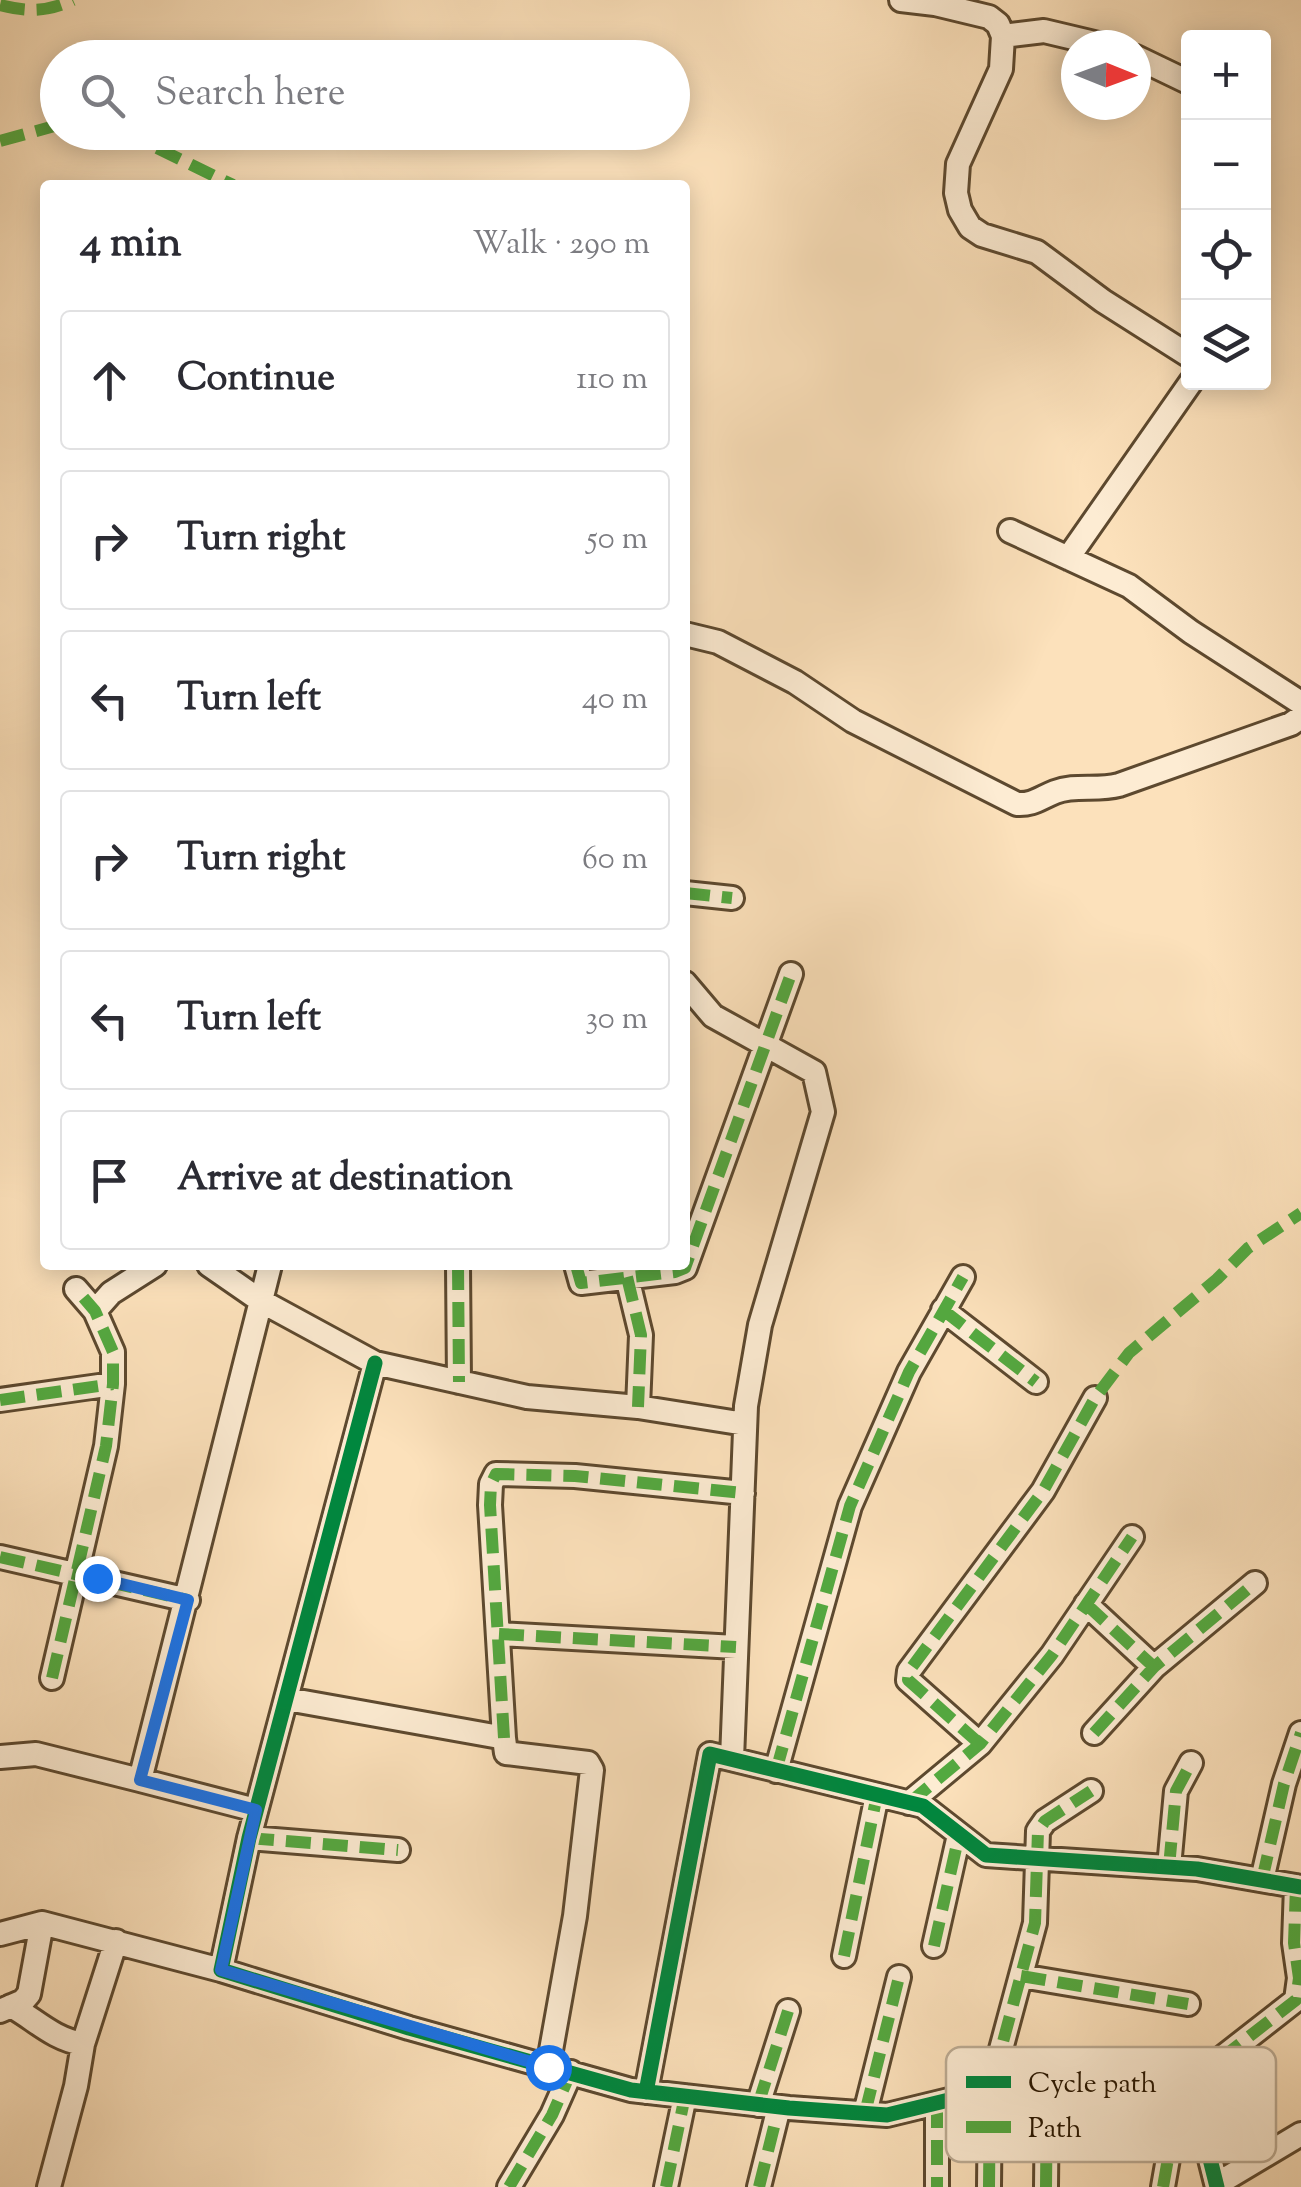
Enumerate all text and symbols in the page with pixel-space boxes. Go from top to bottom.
north arrow [1061,30,1151,120]
map controls [1181,30,1271,390]
button: + [1181,30,1271,120]
search box [40,40,690,150]
icon: search [75,68,130,123]
text: Search here [155,68,346,122]
button: − [1181,120,1271,210]
button: locate [1181,210,1271,300]
text: 4 min [80,215,182,275]
text: Walk · 290 m [472,222,650,268]
button: layers [1181,300,1271,390]
icon: ahead [82,353,137,408]
text: Continue [177,353,335,407]
text: 110 m [576,357,648,403]
icon: right [82,513,137,568]
text: Turn right [177,513,345,567]
text: 50 m [587,517,648,563]
icon: left [82,673,137,728]
text: Turn left [177,673,321,727]
text: 40 m [582,677,648,723]
icon: right [82,833,137,888]
text: Turn right [177,833,345,887]
text: 60 m [582,837,648,883]
icon: left [82,993,137,1048]
text: Turn left [177,993,321,1047]
text: 30 m [585,997,648,1043]
icon: arrive [82,1153,137,1208]
text: Arrive at destination [177,1153,513,1207]
route end [75,1556,121,1602]
route start [526,2045,572,2091]
legend [946,2047,1276,2162]
text: Cycle path [1028,2065,1157,2105]
text: Path [1028,2110,1082,2150]

